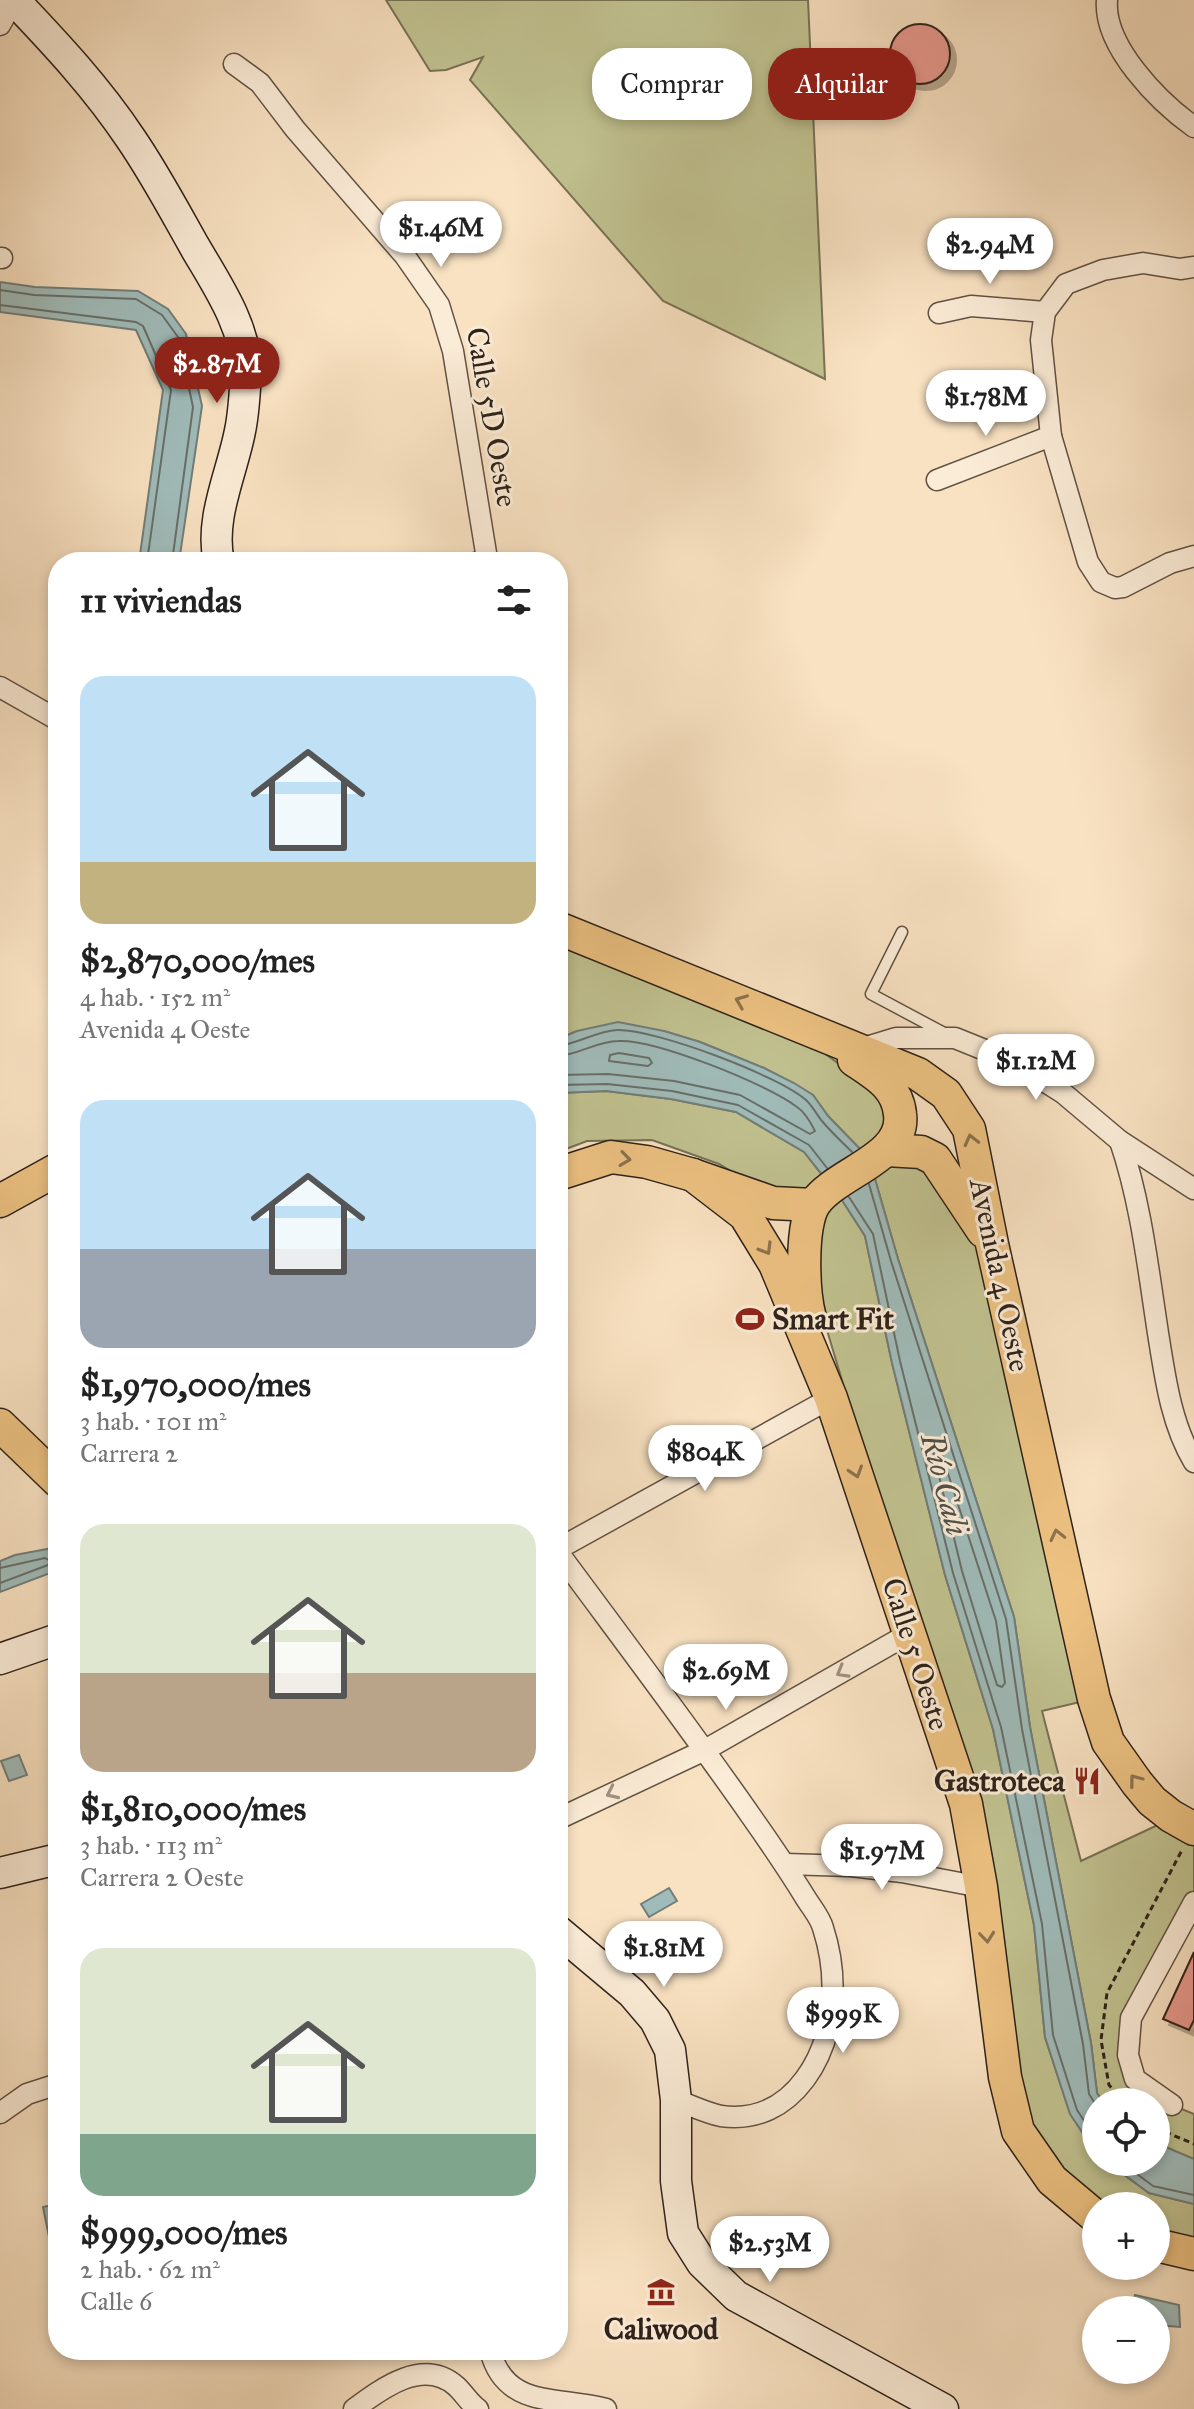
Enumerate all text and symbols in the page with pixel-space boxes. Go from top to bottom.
chip: Comprar [592,48,752,120]
chip: Alquilar [768,48,916,120]
pin: $1.46M [376,201,506,269]
text: $1.46M [398,211,484,243]
pin: $2.94M [925,218,1055,286]
text: $2.94M [945,228,1035,260]
street label: Calle 5D Oeste [458,324,526,510]
pin: $2.87M [152,337,282,405]
text: $2.87M [173,347,261,379]
pin: $1.78M [921,370,1051,438]
text: $1.78M [944,380,1028,412]
icon: filters [492,578,536,622]
text: 11 viviendas [80,580,242,621]
icon: home [236,728,380,872]
text: $2,870,000/mes [80,940,315,981]
text: 4 hab. · 152 m² [80,981,230,1013]
one-way arrow [735,995,749,1011]
text: Avenida 4 Oeste [80,1013,250,1045]
pin: $1.12M [971,1034,1101,1102]
text: $1.12M [995,1044,1077,1076]
one-way arrow [963,1134,980,1148]
one-way arrow [618,1150,632,1167]
icon: home [236,1152,380,1296]
street label: Avenida 4 Oeste [962,1173,1038,1375]
one-way arrow [757,1240,772,1255]
place label: Smart Fit [772,1301,894,1337]
sports icon: Smart Fit [735,1304,765,1334]
text: $1,970,000/mes [80,1364,311,1405]
text: 3 hab. · 101 m² [80,1405,227,1437]
pin: $804K [649,1425,761,1493]
water label: Río Cali [912,1428,977,1540]
text: $804K [666,1435,744,1467]
text: Carrera 2 [80,1437,178,1469]
one-way arrow [846,1464,862,1478]
one-way arrow [1049,1529,1066,1542]
street label: Calle 5 Oeste [874,1573,958,1735]
icon: home [236,1576,380,1720]
pin: $2.69M [661,1644,791,1712]
text: $2.69M [682,1654,770,1686]
one-way arrow [836,1662,851,1678]
place label: Gastroteca [934,1763,1066,1799]
restaurant icon: Gastroteca [1072,1766,1102,1796]
one-way arrow [1131,1774,1145,1789]
one-way arrow [606,1783,621,1799]
text: $1,810,000/mes [80,1788,306,1829]
pin: $1.97M [817,1824,947,1892]
text: 3 hab. · 113 m² [80,1829,222,1861]
text: $1.97M [839,1834,925,1866]
text: Carrera 2 Oeste [80,1861,244,1893]
pin: $1.81M [599,1921,729,1989]
one-way arrow [978,1930,995,1944]
text: $1.81M [623,1931,705,1963]
pin: $999K [787,1987,899,2055]
text: $999K [805,1997,881,2029]
icon: home [236,2000,380,2144]
map controls [1082,2088,1170,2384]
button: locate [1082,2088,1170,2176]
button: + [1082,2192,1170,2280]
text: $999,000/mes [80,2212,288,2253]
pin: $2.53M [705,2216,835,2284]
text: $2.53M [728,2226,812,2258]
text: 2 hab. · 62 m² [80,2253,220,2285]
museum icon: Caliwood [646,2277,676,2307]
text: Calle 6 [80,2285,152,2317]
button: − [1082,2296,1170,2384]
place label: Caliwood [604,2311,719,2347]

